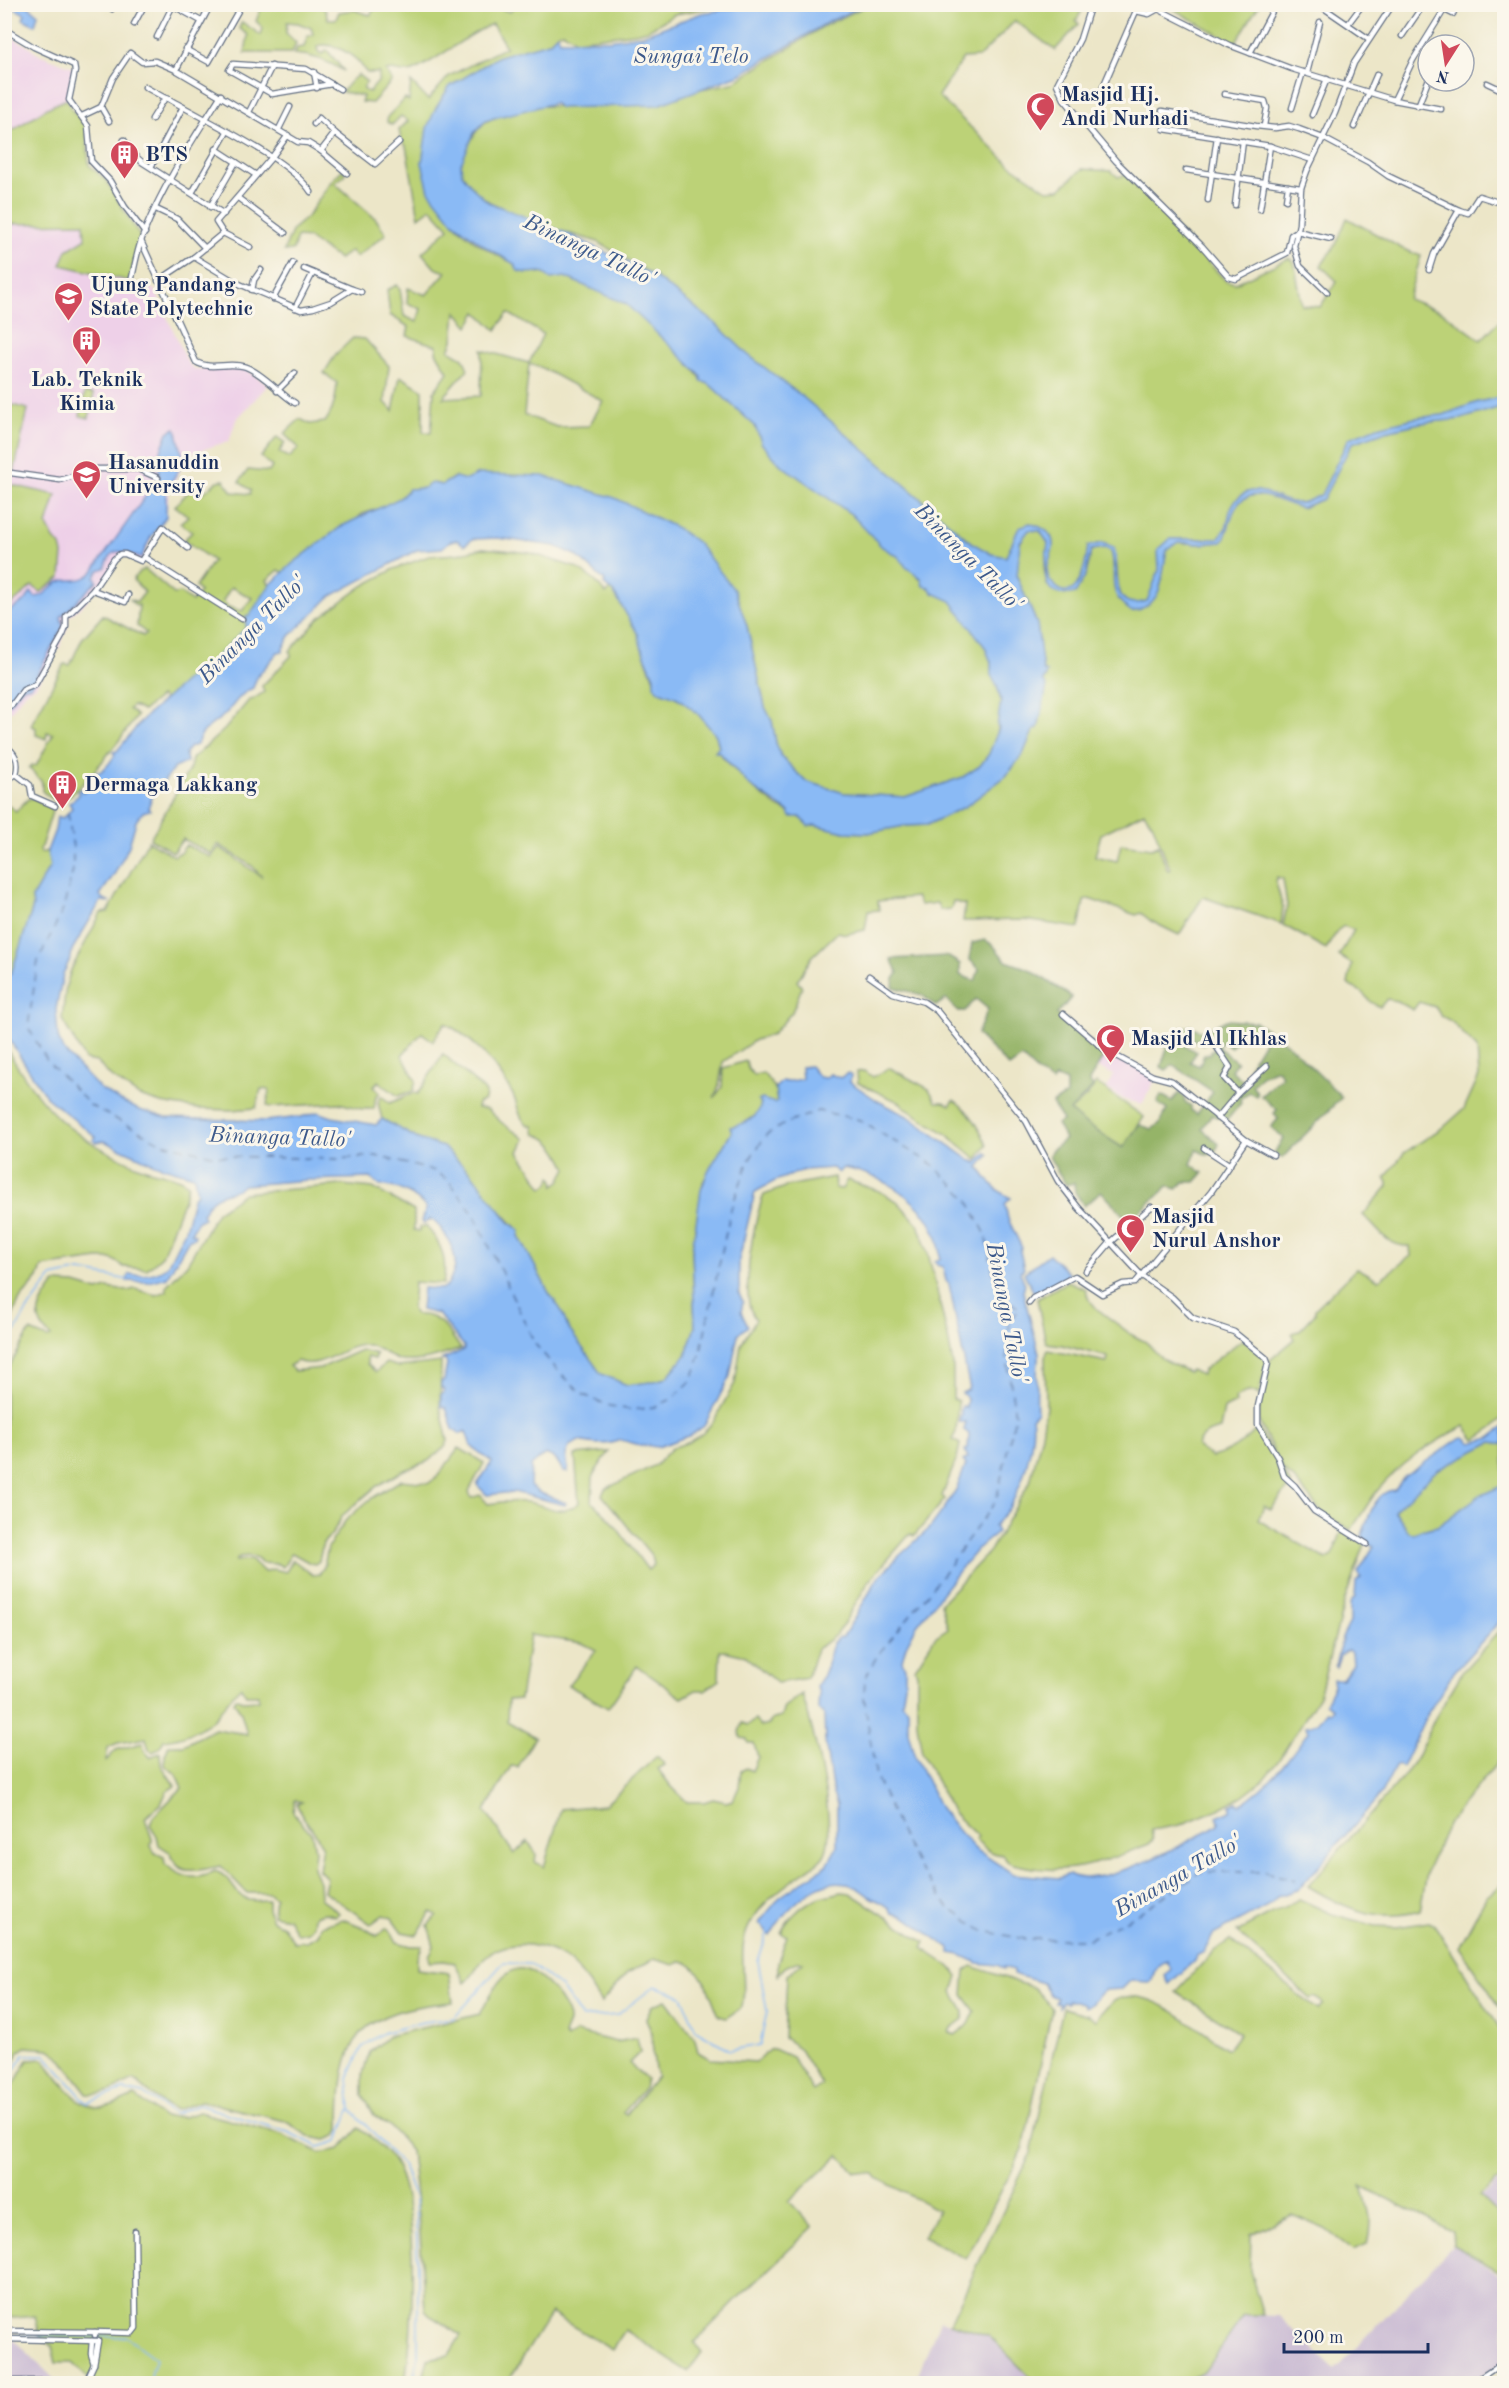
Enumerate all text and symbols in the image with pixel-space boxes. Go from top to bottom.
north arrow [1416,33,1476,93]
water label: Sungai Telo [633,46,749,68]
text: N [1435,66,1451,85]
place label: Masjid Hj. Andi Nurhadi [1061,85,1189,130]
mosque icon: Masjid Hj. Andi Nurhadi [1024,90,1056,132]
building icon: BTS [108,138,140,180]
place label: BTS [145,145,188,166]
water label: Binanga Tallo' [519,210,659,291]
place label: Ujung Pandang State Polytechnic [90,275,253,320]
school or university icon: Ujung Pandang State Polytechnic [53,280,85,322]
building icon: Lab. Teknik Kimia [71,324,103,366]
place label: Lab. Teknik Kimia [31,370,144,415]
place label: Hasanuddin University [108,453,219,498]
school or university icon: Hasanuddin University [71,458,103,500]
water label: Binanga Tallo' [909,499,1026,616]
water label: Binanga Tallo' [194,572,311,689]
building icon: Dermaga Lakkang [47,768,79,810]
place label: Dermaga Lakkang [84,775,258,796]
mosque icon: Masjid Al Ikhlas [1094,1022,1126,1064]
place label: Masjid Al Ikhlas [1131,1029,1287,1050]
water label: Binanga Tallo' [208,1124,352,1151]
place label: Masjid Nurul Anshor [1152,1207,1281,1252]
mosque icon: Masjid Nurul Anshor [1115,1212,1147,1254]
water label: Binanga Tallo' [982,1240,1030,1385]
water label: Binanga Tallo' [1110,1831,1246,1922]
scale bar [1284,2316,1428,2354]
text: 200 m [1293,2329,1344,2347]

